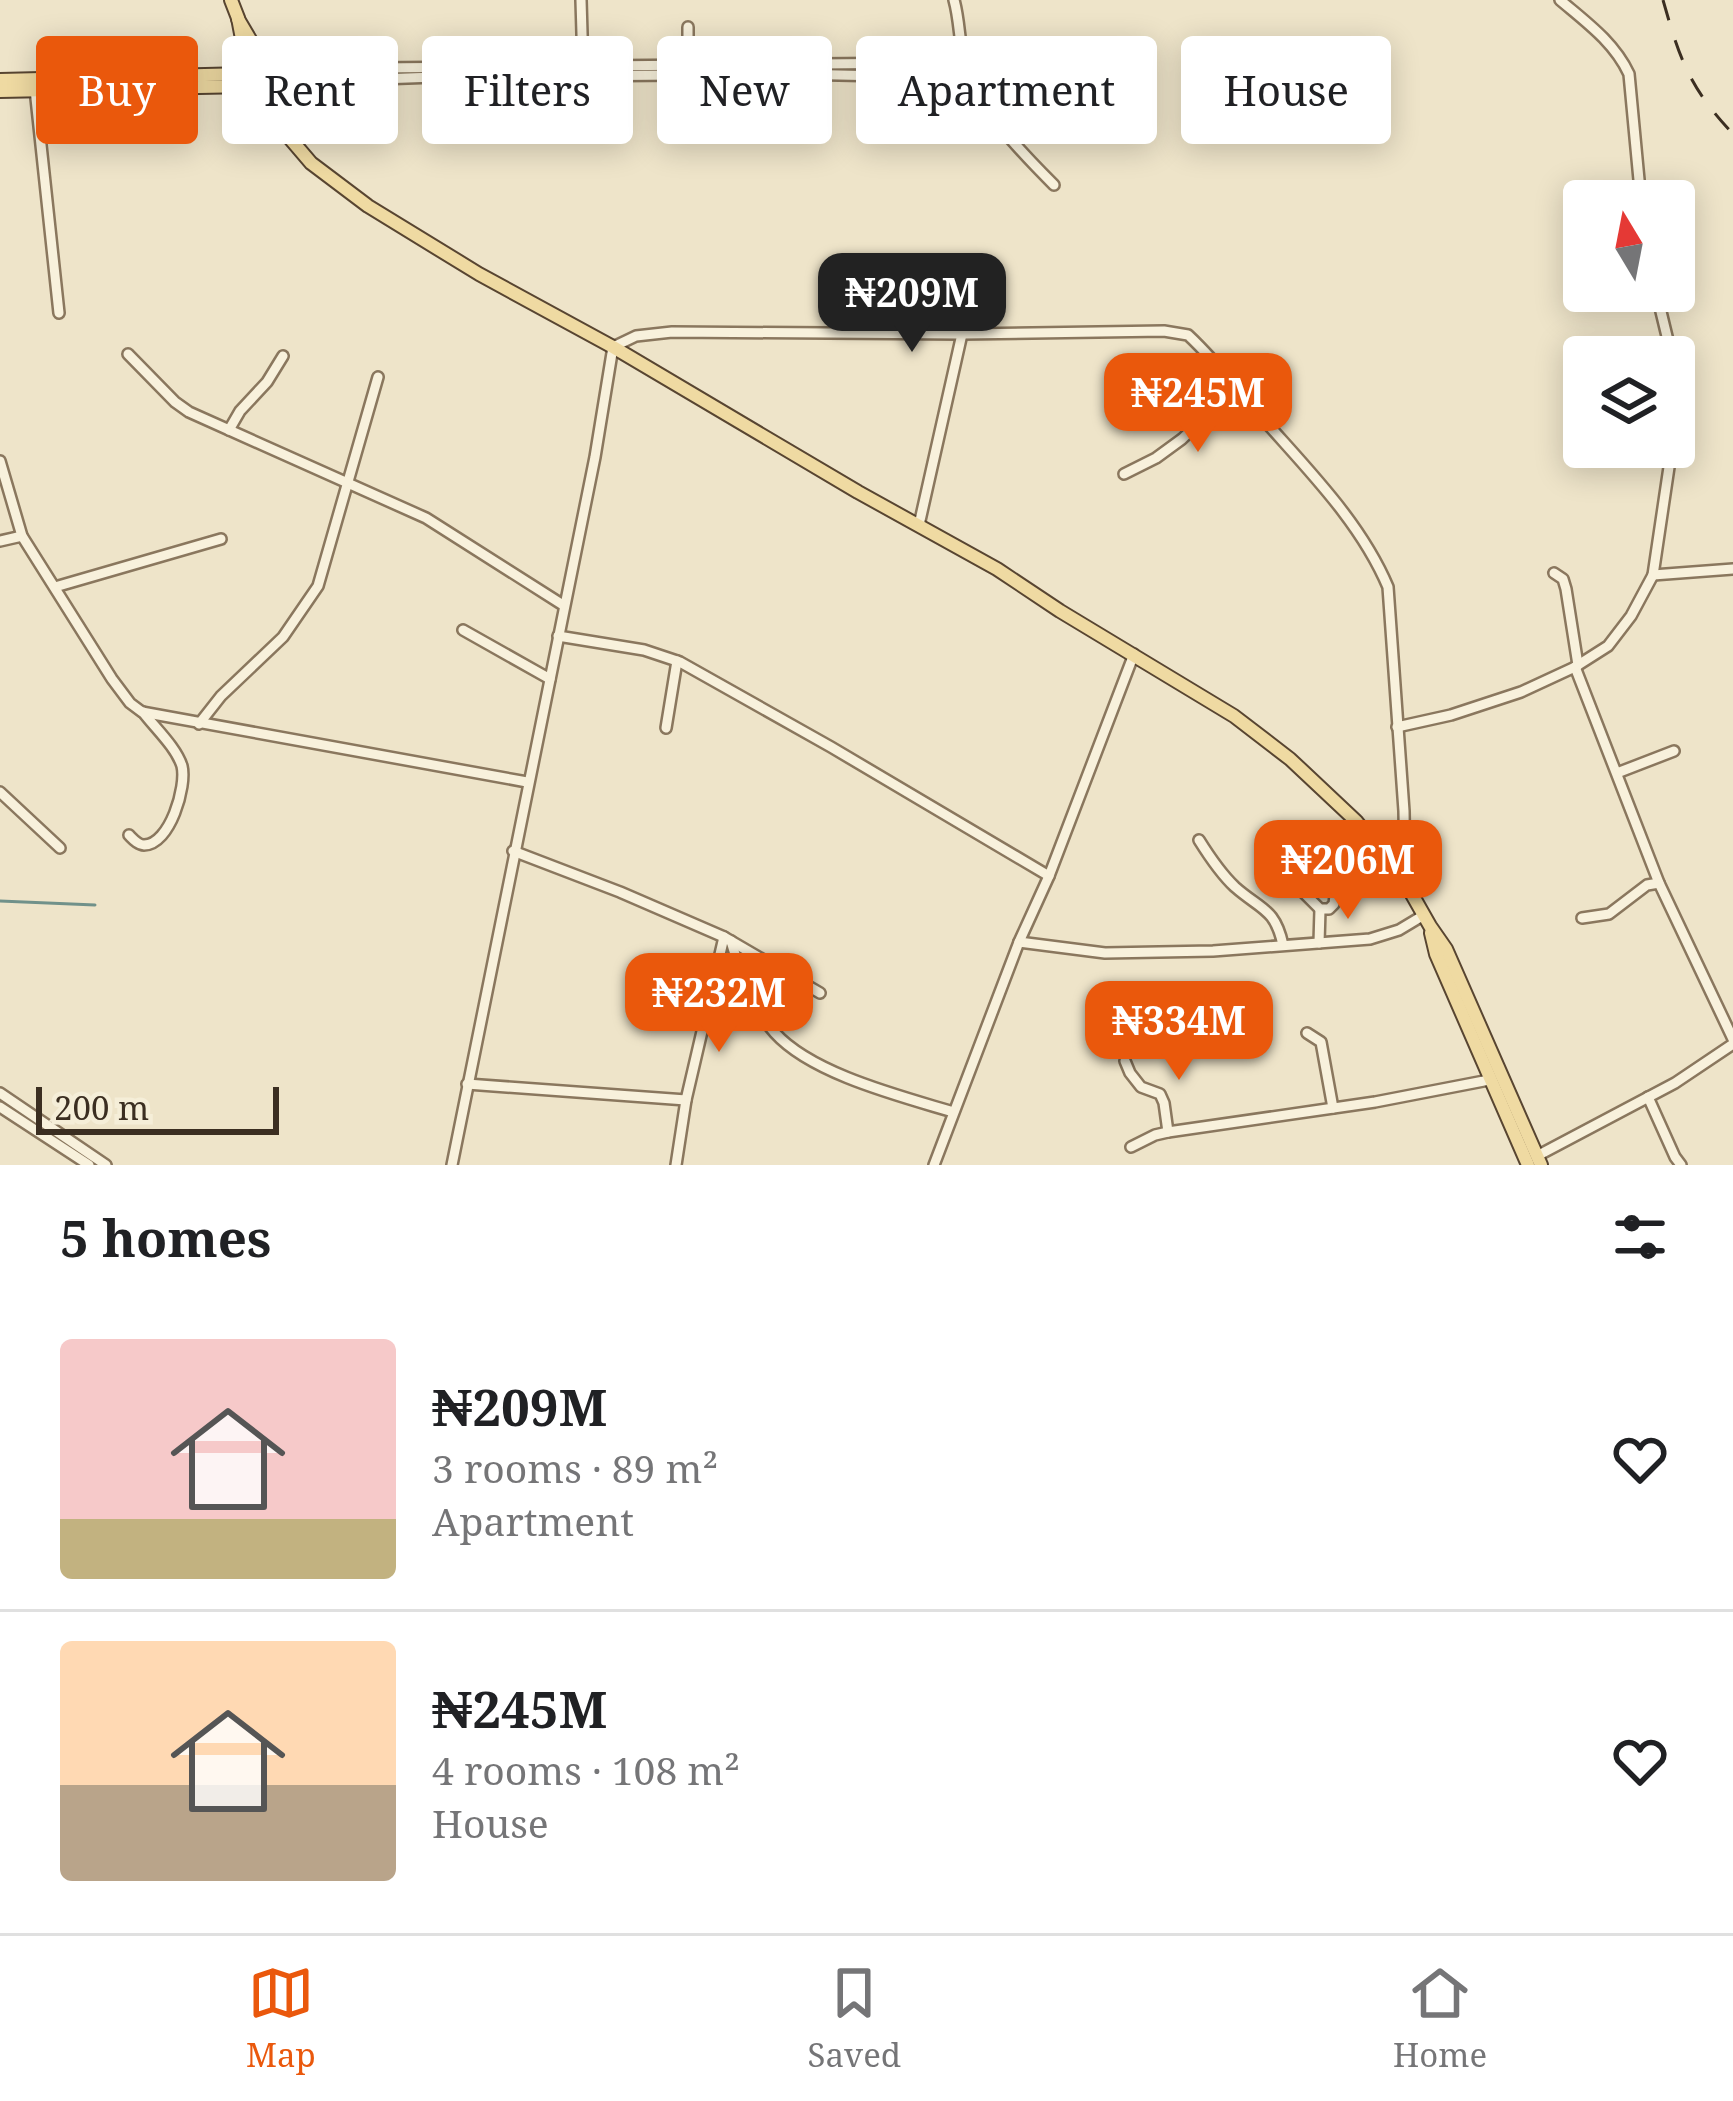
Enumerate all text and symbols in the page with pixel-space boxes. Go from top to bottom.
chip: Buy [36,36,198,144]
chip: Rent [222,36,398,144]
chip: Filters [422,36,633,144]
chip: New [657,36,832,144]
chip: Apartment [856,36,1157,144]
chip: House [1181,36,1391,144]
north arrow [1563,180,1695,312]
map controls [1563,180,1695,468]
pin: ₦209M [828,253,996,355]
text: ₦209M [845,265,979,318]
button: layers [1563,336,1695,468]
pin: ₦245M [1114,353,1282,455]
text: ₦245M [1131,365,1265,418]
pin: ₦206M [1264,820,1432,922]
text: ₦206M [1281,832,1415,885]
pin: ₦232M [635,953,803,1055]
text: ₦232M [652,965,786,1018]
pin: ₦334M [1095,981,1263,1083]
text: ₦334M [1112,993,1246,1046]
scale bar [36,1081,279,1134]
text: 200 m [54,1085,149,1130]
text: 5 homes [60,1202,271,1272]
icon: filters [1607,1204,1673,1270]
text: ₦209M [432,1371,607,1441]
icon: home [156,1387,300,1531]
icon: heart [1607,1426,1673,1492]
text: 3 rooms · 89 m² [432,1441,718,1494]
text: Apartment [432,1494,634,1547]
text: ₦245M [432,1673,607,1743]
icon: home [156,1689,300,1833]
icon: heart [1607,1728,1673,1794]
text: 4 rooms · 108 m² [432,1743,740,1796]
text: House [432,1796,549,1849]
tab: Map [246,1960,316,2077]
tab: Saved [808,1960,901,2077]
tab: Home [1393,1960,1487,2077]

